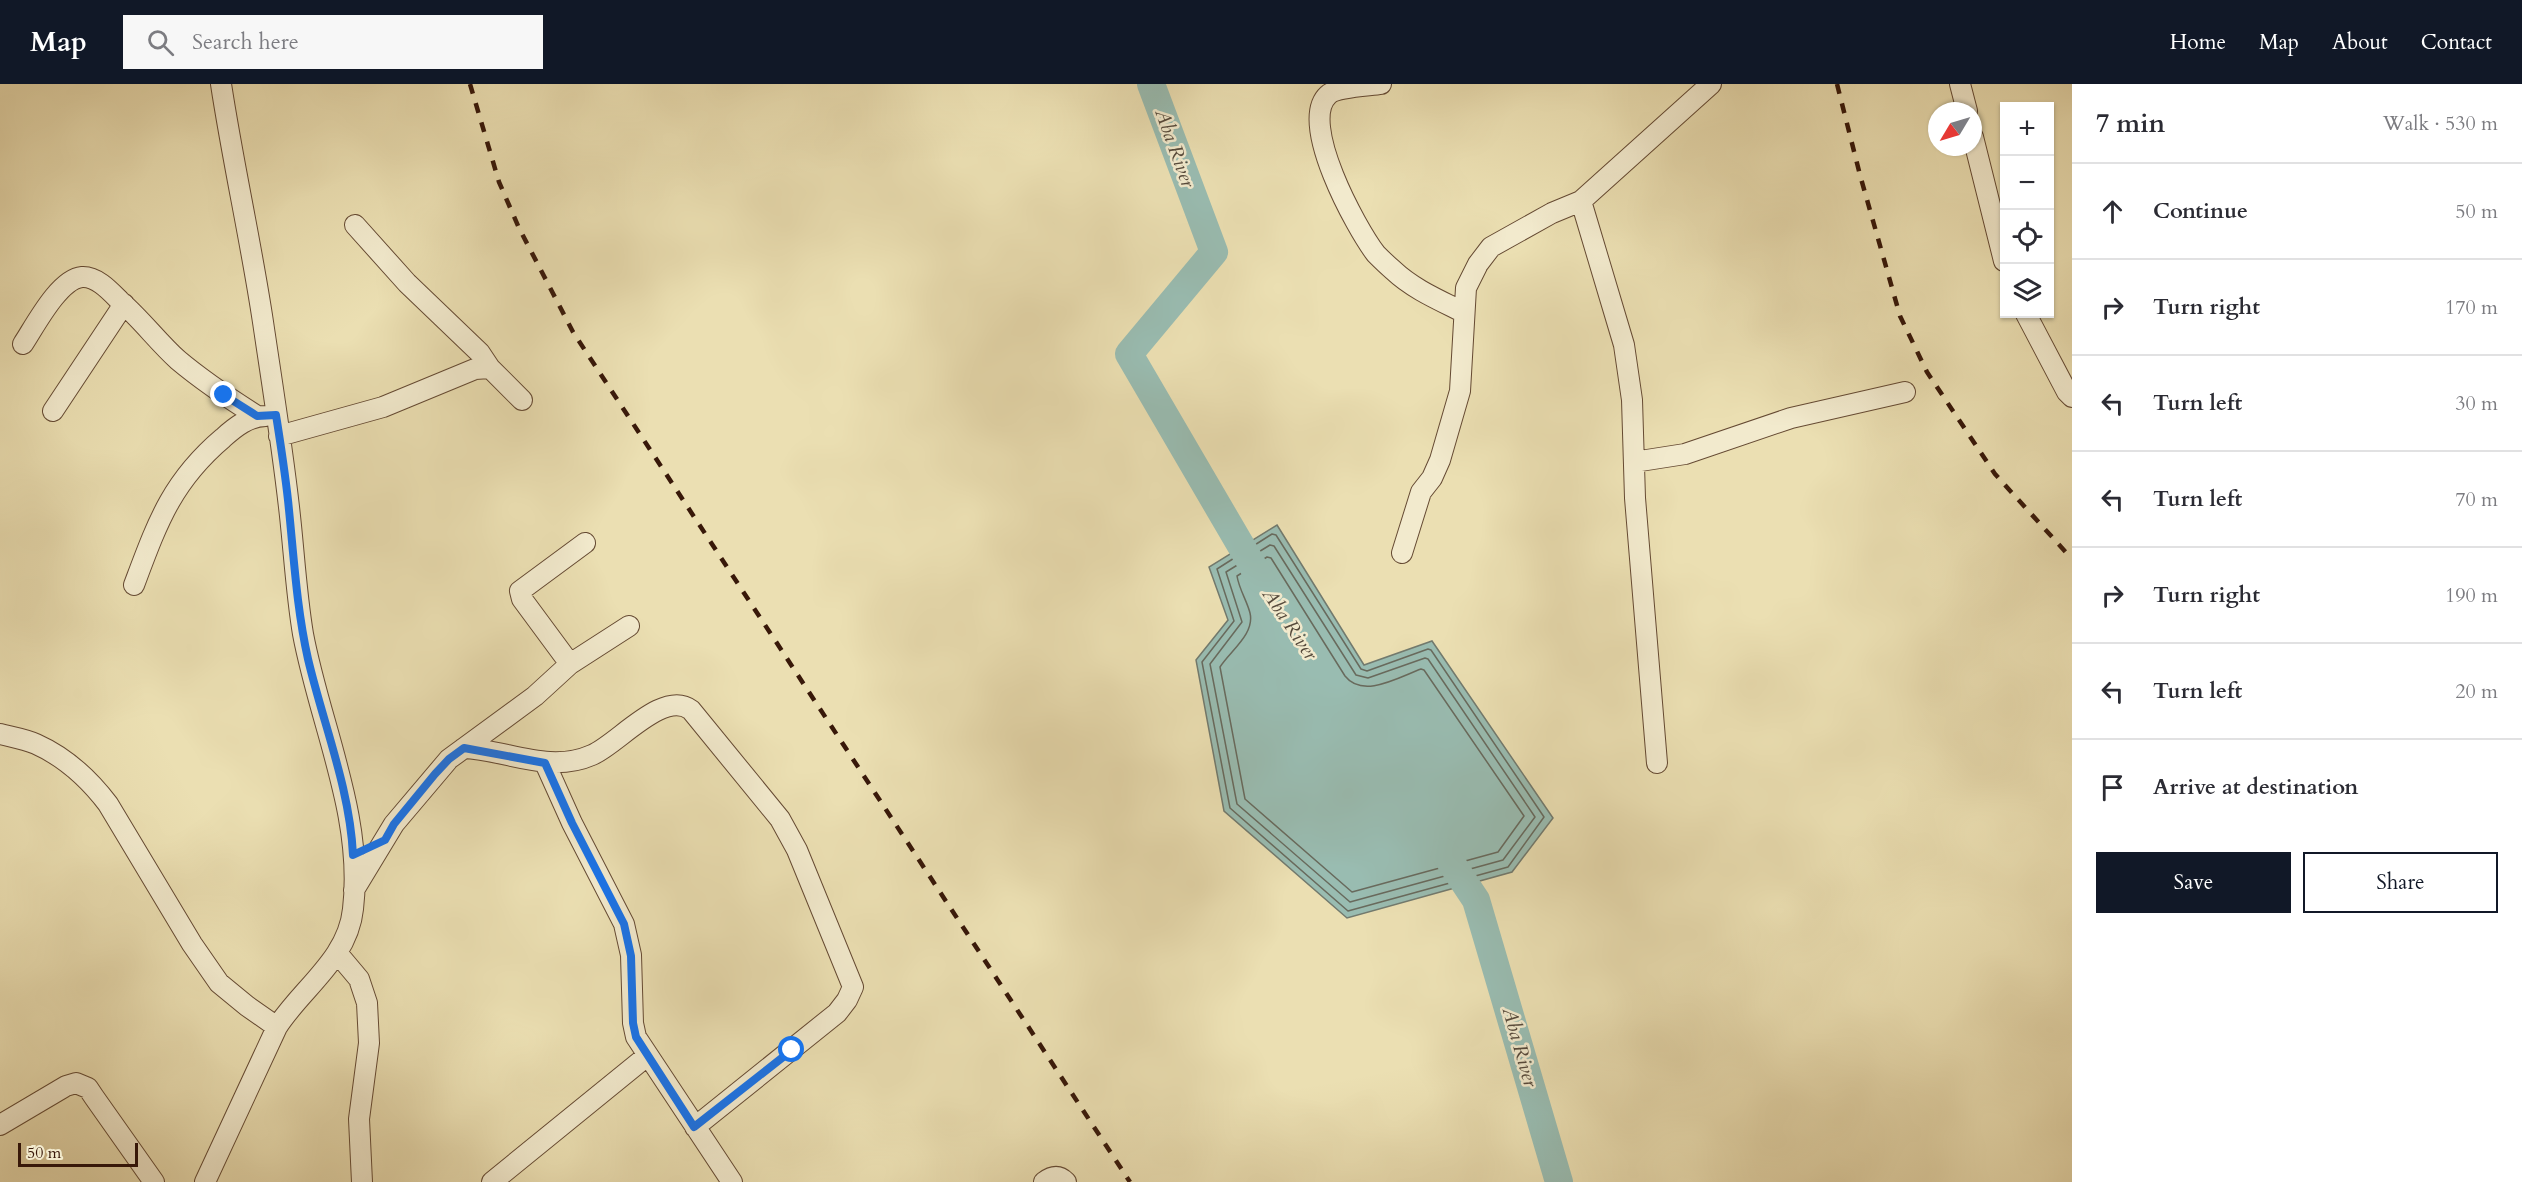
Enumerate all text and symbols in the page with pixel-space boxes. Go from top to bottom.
search box [123,15,543,69]
text: Map [30,23,87,61]
icon: search [144,26,177,59]
text: Search here [192,27,299,57]
text: Home [2170,28,2226,57]
text: Map [2259,28,2299,57]
text: About [2332,28,2388,57]
text: Contact [2421,28,2492,57]
north arrow [1928,102,1982,156]
map controls [2000,102,2054,318]
button: + [2000,102,2054,156]
water label: Aba River [1148,104,1202,192]
text: 7 min [2096,106,2165,141]
text: Walk · 530 m [2383,110,2498,137]
button: − [2000,156,2054,210]
icon: ahead [2096,195,2129,228]
text: Continue [2153,196,2248,226]
text: 50 m [2455,198,2498,225]
button: locate [2000,210,2054,264]
button: layers [2000,264,2054,318]
icon: right [2096,291,2129,324]
text: Turn right [2153,292,2260,322]
text: 170 m [2445,294,2498,321]
route end [210,381,236,407]
icon: left [2096,387,2129,420]
text: Turn left [2153,388,2242,418]
text: 30 m [2455,390,2498,417]
icon: left [2096,483,2129,516]
text: Turn left [2153,484,2242,514]
text: 70 m [2455,486,2498,513]
icon: right [2096,579,2129,612]
text: Turn right [2153,580,2260,610]
water label: Aba River [1255,582,1325,667]
text: 190 m [2445,582,2498,609]
icon: left [2096,675,2129,708]
text: Turn left [2153,676,2242,706]
text: 20 m [2455,678,2498,705]
icon: arrive [2096,771,2129,804]
text: Arrive at destination [2153,772,2358,802]
button: Save [2096,852,2291,913]
button: Share [2303,852,2498,913]
water label: Aba River [1495,1003,1545,1091]
route start [778,1036,804,1062]
scale bar [18,1140,138,1168]
text: 50 m [27,1142,61,1164]

